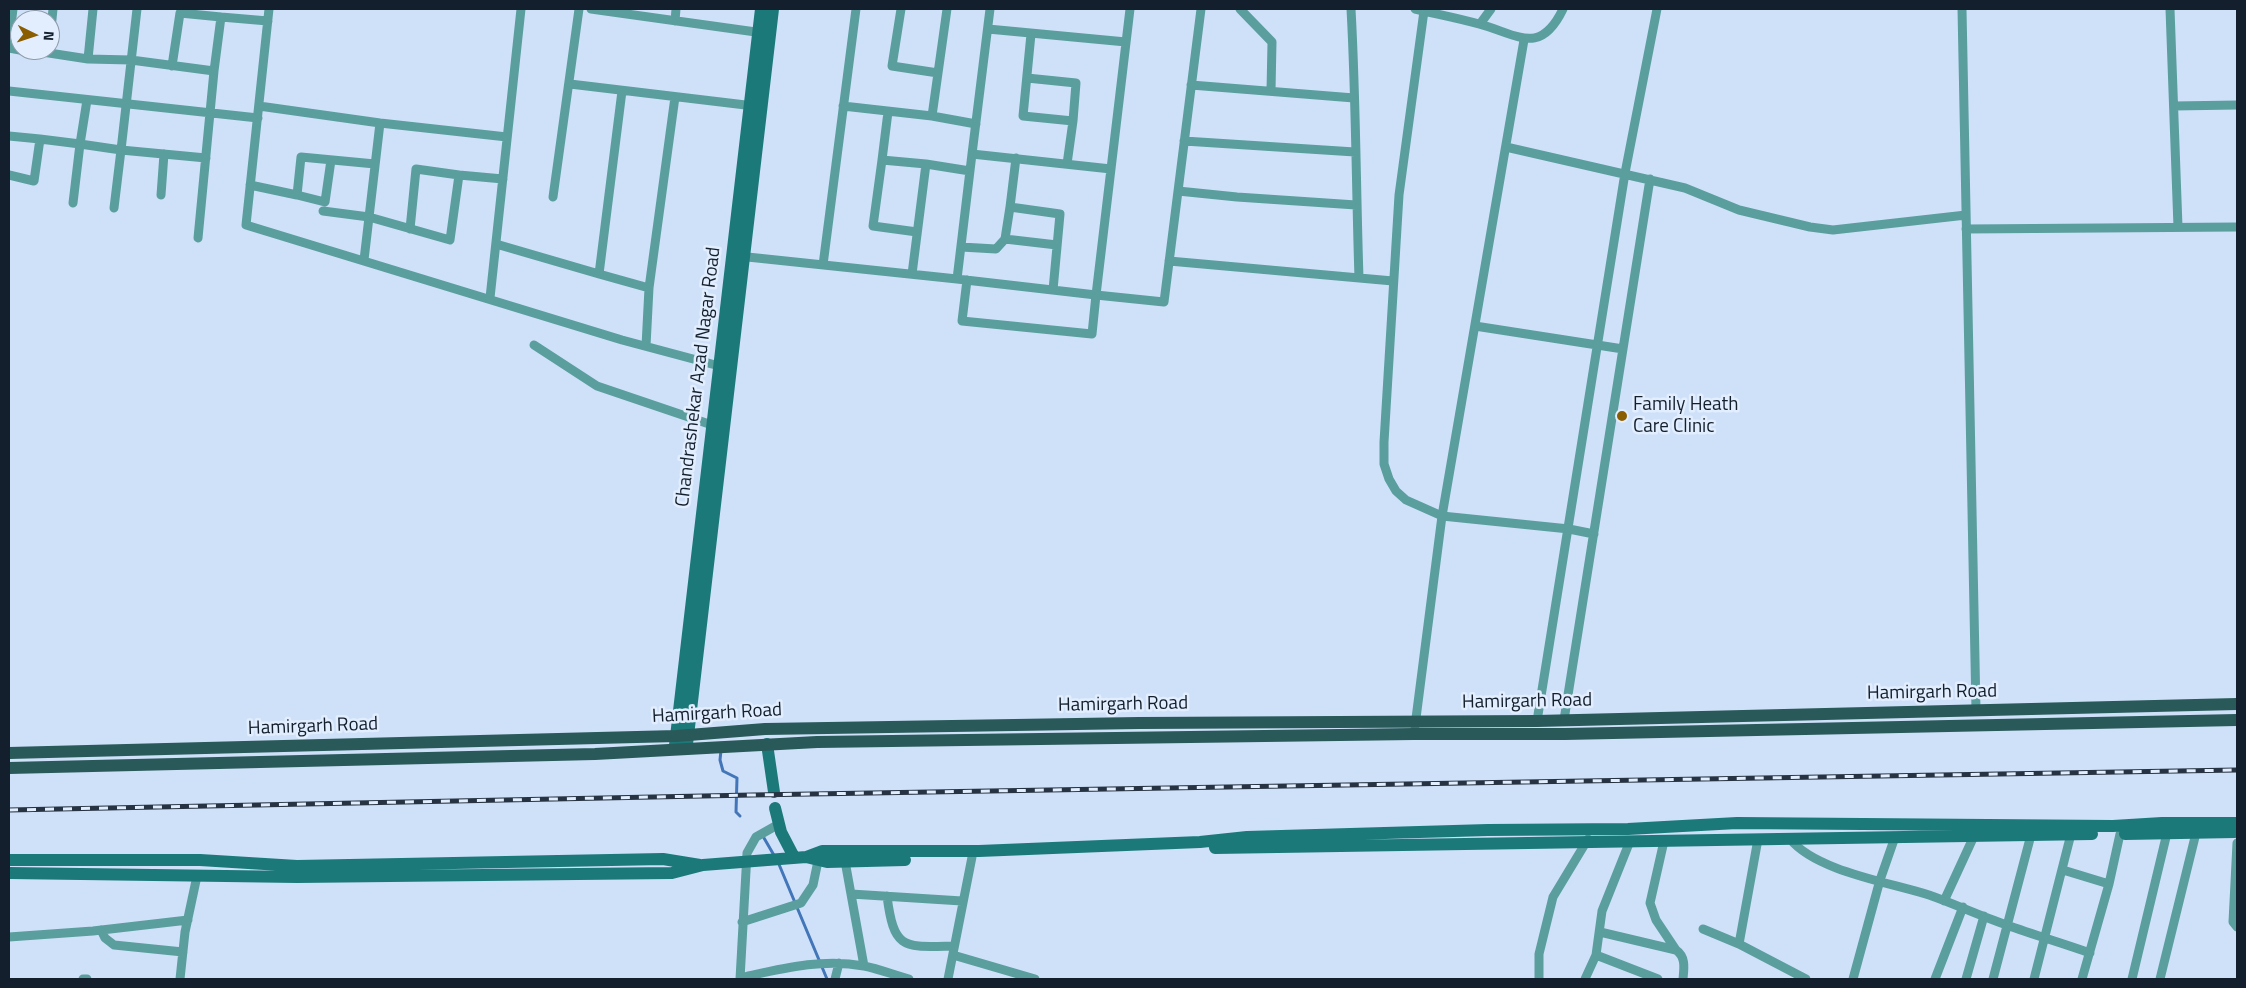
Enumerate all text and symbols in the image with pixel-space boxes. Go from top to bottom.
north arrow [10,10,60,60]
text: N [39,30,60,42]
street label: Chandrashekar Azad Nagar Road [672,246,726,508]
place label: Family Heath Care Clinic [1633,394,1738,438]
marker: Family Heath Care Clinic [1615,409,1629,423]
street label: Hamirgarh Road [1867,680,1997,706]
street label: Hamirgarh Road [1462,689,1592,715]
street label: Hamirgarh Road [1058,692,1188,718]
street label: Hamirgarh Road [651,699,783,729]
street label: Hamirgarh Road [248,713,378,741]

